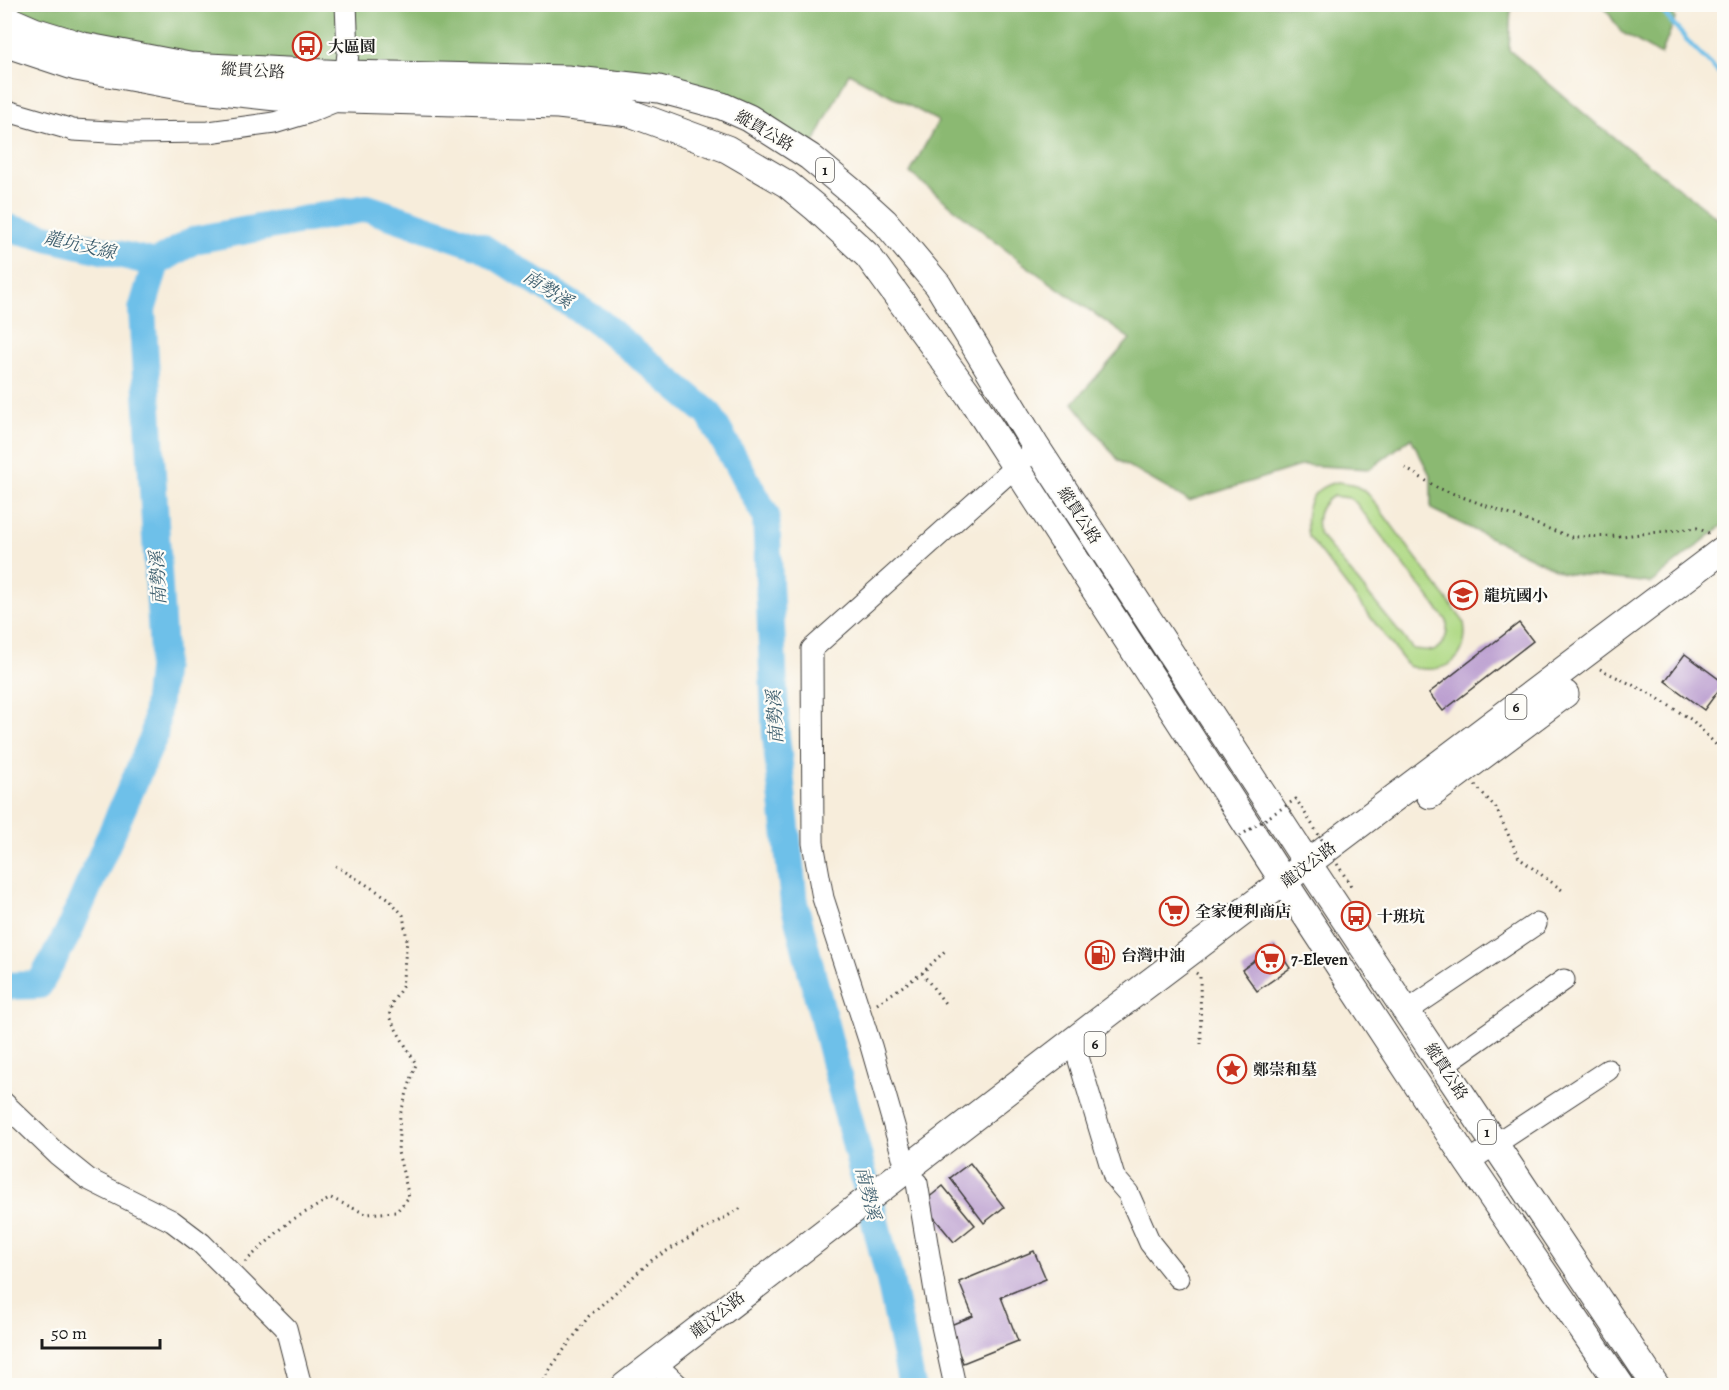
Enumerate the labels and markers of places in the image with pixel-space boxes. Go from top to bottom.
bus stop icon: 大區園 [291,30,323,62]
place label: 大區園 [328,36,376,58]
school or university icon: 龍坑國小 [1447,579,1479,611]
place label: 龍坑國小 [1484,585,1548,607]
supermarket icon: 全家便利商店 [1158,895,1190,927]
bus stop icon: 十班坑 [1340,900,1372,932]
place label: 全家便利商店 [1195,901,1291,923]
place label: 十班坑 [1377,906,1425,928]
fuel station icon: 台灣中油 [1084,939,1116,971]
supermarket icon: 7-Eleven [1254,943,1286,975]
place label: 台灣中油 [1121,945,1185,967]
place label: 7-Eleven [1291,949,1348,971]
place icon: 鄭崇和墓 [1216,1053,1248,1085]
place label: 鄭崇和墓 [1253,1059,1317,1081]

